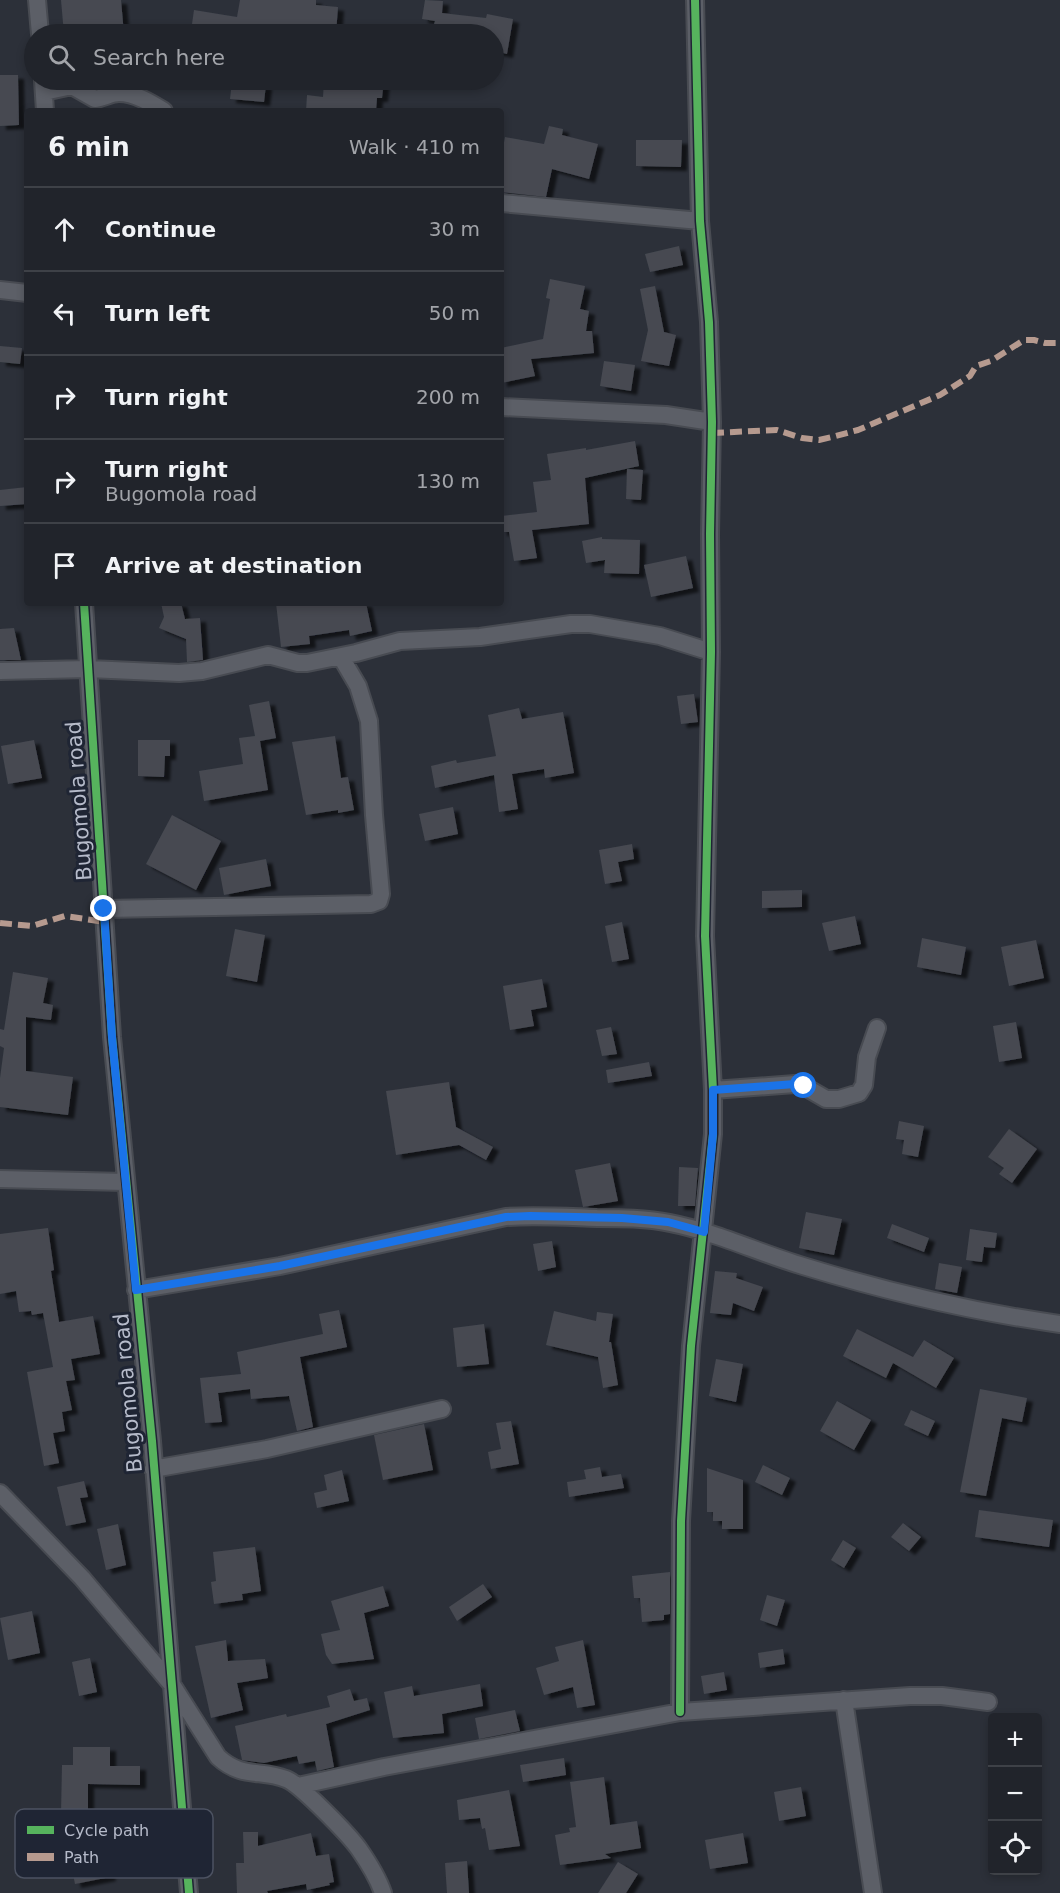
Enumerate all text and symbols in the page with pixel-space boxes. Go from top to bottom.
search box [24,24,504,90]
icon: search [45,41,78,74]
text: Search here [93,45,225,70]
text: 6 min [48,132,130,162]
text: Walk · 410 m [349,135,480,159]
icon: ahead [48,213,81,246]
text: Continue [105,217,216,242]
text: 30 m [429,217,480,241]
icon: left [48,297,81,330]
text: Turn left [105,301,210,326]
text: 50 m [429,301,480,325]
icon: right [48,381,81,414]
text: Turn right [105,385,228,410]
text: 200 m [416,385,480,409]
text: Turn right [105,457,228,482]
icon: right [48,465,81,498]
text: 130 m [416,469,480,493]
text: Bugomola road [105,482,257,506]
icon: arrive [48,549,81,582]
text: Arrive at destination [105,553,362,578]
street label: Bugomola road [61,720,97,882]
route end [90,895,116,921]
route start [790,1072,816,1098]
street label: Bugomola road [109,1312,147,1474]
map controls [988,1713,1042,1875]
button: + [988,1713,1042,1767]
button: − [988,1767,1042,1821]
legend [15,1809,213,1878]
text: Cycle path [64,1821,149,1840]
button: locate [988,1821,1042,1875]
text: Path [64,1848,99,1867]

